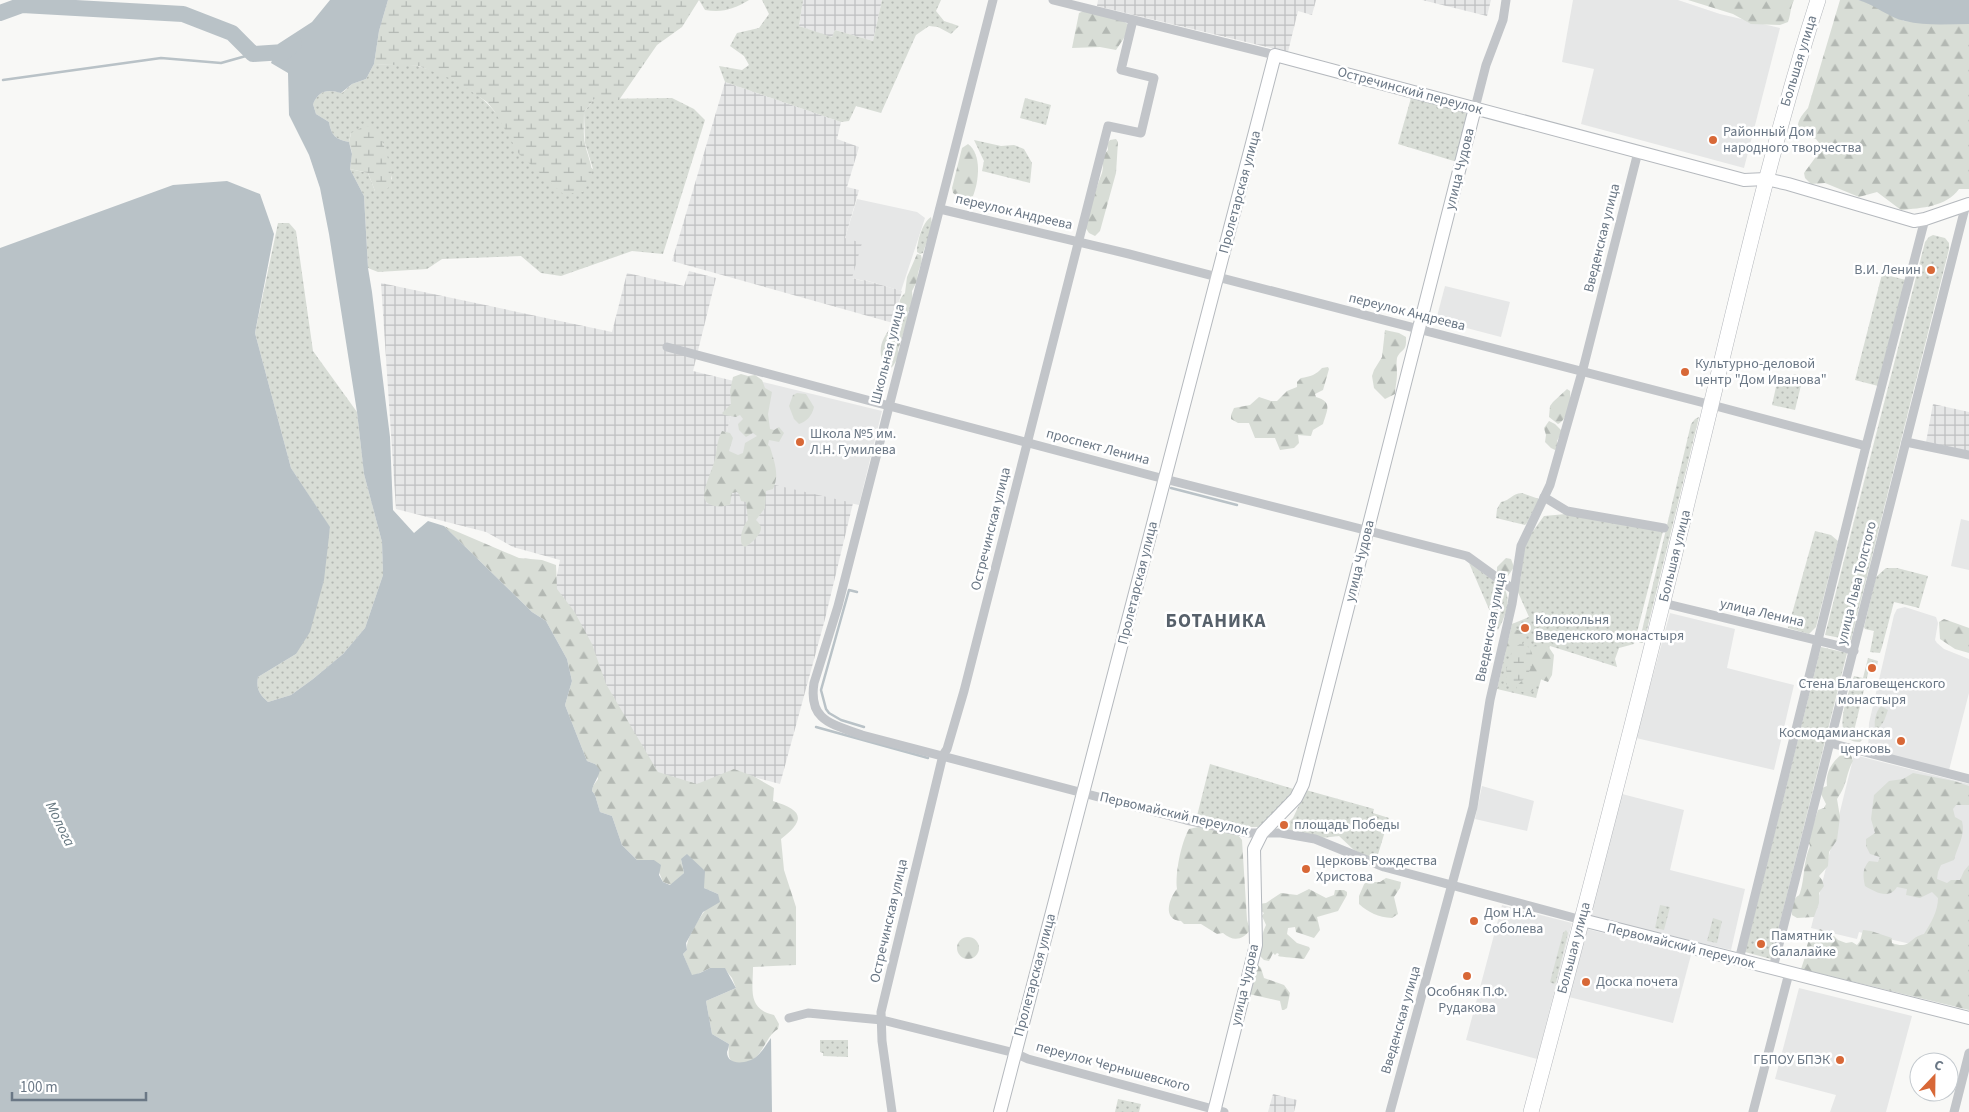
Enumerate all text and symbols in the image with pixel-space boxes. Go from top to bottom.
street label: Большая улица [1776,13,1822,109]
street label: Остречинский переулок [1335,62,1485,120]
place label: Районный Дом народного творчества [1723,122,1862,158]
street label: улица Чудова [1440,126,1480,212]
street label: Пролетарская улица [1214,128,1266,256]
marker: Районный Дом народного творчества [1707,134,1719,146]
street label: Введенская улица [1579,181,1625,295]
street label: переулок Андреева [953,189,1075,235]
place label: В.И. Ленин [1854,260,1921,280]
marker: В.И. Ленин [1925,264,1937,276]
street label: переулок Андреева [1347,288,1467,336]
street label: Школьная улица [866,302,910,406]
place label: Культурно-деловой центр "Дом Иванова" [1695,354,1827,390]
marker: Культурно-деловой центр "Дом Иванова" [1679,366,1691,378]
place label: Школа №5 им. Л.Н. Гумилева [810,424,896,460]
street label: проспект Ленина [1044,424,1152,470]
marker: Школа №5 им. Л.Н. Гумилева [794,436,806,448]
street label: Остречинская улица [966,465,1016,593]
street label: Большая улица [1654,508,1696,604]
street label: улица Чудова [1340,518,1380,604]
street label: Пролетарская улица [1113,519,1163,647]
street label: улица Льва Толстого [1832,519,1882,647]
street label: Введенская улица [1471,570,1511,684]
street label: улица Ленина [1718,594,1806,632]
district label: БОТАНИКА [1166,608,1266,635]
place label: Колокольня Введенского монастыря [1535,610,1684,646]
marker: Колокольня Введенского монастыря [1519,622,1531,634]
marker: Стена Благовещенского монастыря [1866,662,1878,674]
place label: Стена Благовещенского монастыря [1799,674,1945,710]
place label: Космодамианская церковь [1779,723,1891,759]
marker: Космодамианская церковь [1895,735,1907,747]
street label: Первомайский переулок [1098,787,1250,841]
water label: Молога [40,798,80,850]
place label: площадь Победы [1294,815,1400,835]
marker: площадь Победы [1278,819,1290,831]
place label: Церковь Рождества Христова [1316,851,1437,887]
street label: Остречинская улица [865,857,913,985]
marker: Церковь Рождества Христова [1300,863,1312,875]
street label: Большая улица [1552,900,1596,996]
place label: Дом Н.А. Соболева [1484,903,1543,939]
street label: Пролетарская улица [1009,911,1061,1039]
marker: Дом Н.А. Соболева [1468,915,1480,927]
street label: Первомайский переулок [1605,918,1757,974]
place label: Памятник балалайке [1771,926,1836,962]
marker: Памятник балалайке [1755,938,1767,950]
street label: улица Чудова [1226,942,1264,1028]
street label: Введенская улица [1376,964,1426,1076]
marker: Особняк П.Ф. Рудакова [1461,970,1473,982]
place label: Доска почета [1596,972,1678,992]
marker: Доска почета [1580,976,1592,988]
place label: Особняк П.Ф. Рудакова [1427,982,1507,1018]
street label: переулок Чернышевского [1034,1037,1192,1097]
place label: ГБПОУ БПЭК [1753,1050,1831,1070]
north arrow [1909,1052,1959,1102]
marker: ГБПОУ БПЭК [1834,1054,1846,1066]
text: С [1931,1055,1946,1077]
scale bar [12,1070,146,1102]
text: 100 m [20,1077,58,1098]

